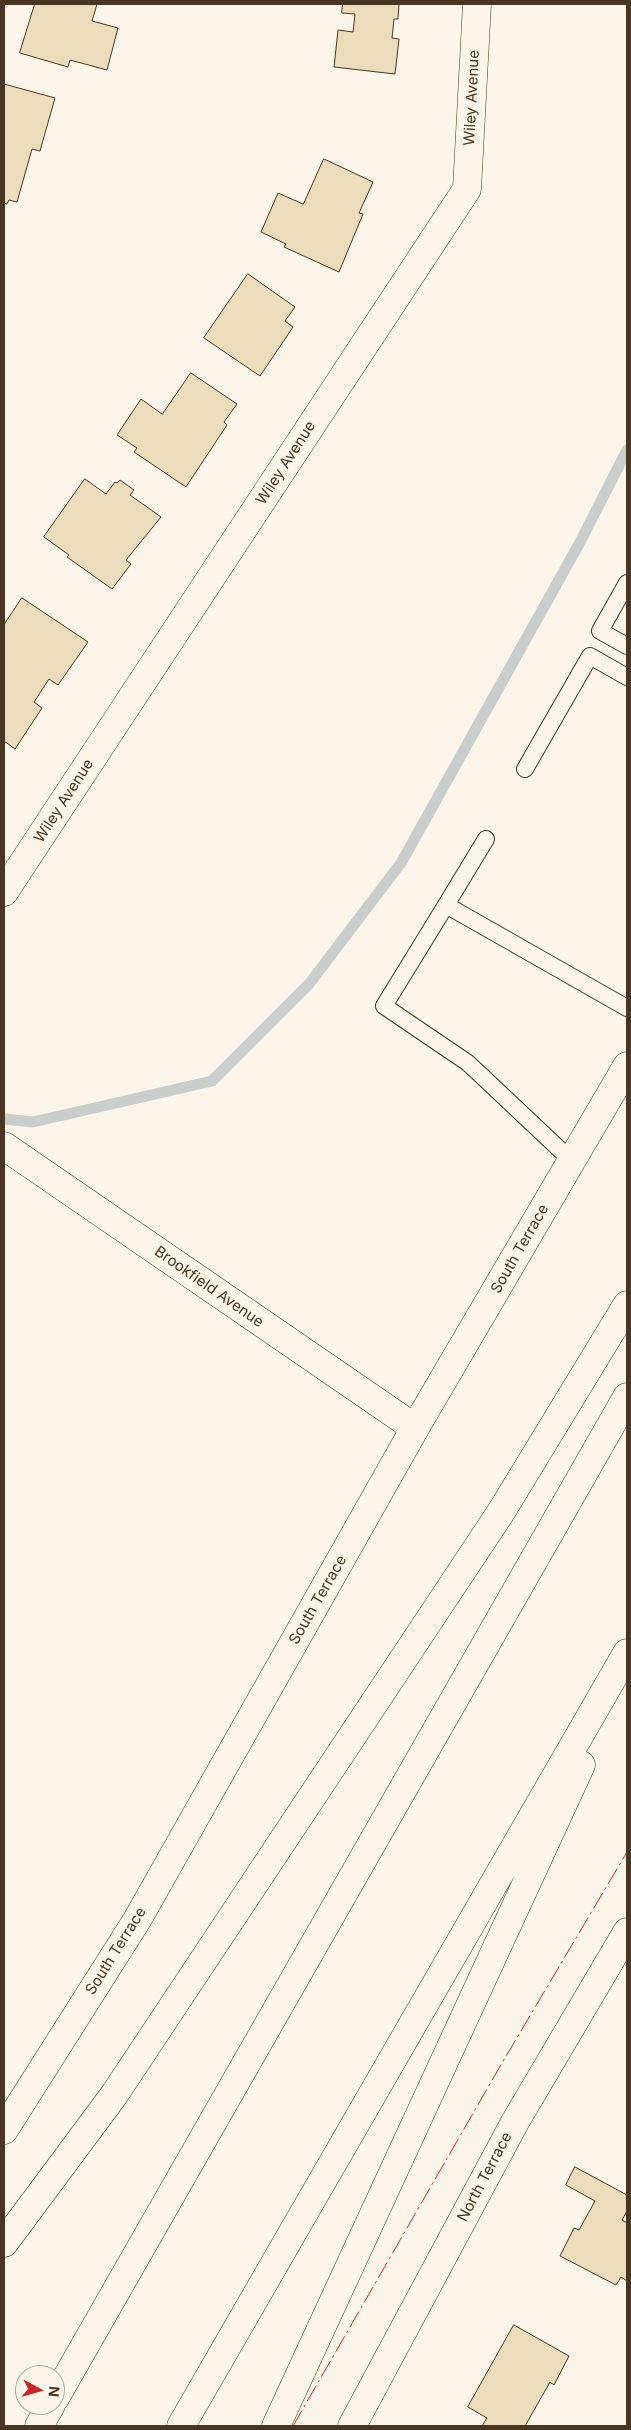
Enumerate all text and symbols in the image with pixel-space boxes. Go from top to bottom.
street label: Wiley Avenue [461,50,483,146]
street label: Wiley Avenue [252,418,320,508]
street label: Wiley Avenue [30,756,98,846]
street label: South Terrace [487,1201,553,1297]
street label: Brookfield Avenue [151,1243,267,1331]
street label: South Terrace [285,1552,351,1648]
street label: South Terrace [82,1904,150,1998]
street label: North Terrace [454,2129,516,2225]
north arrow [15,2365,65,2415]
text: N [45,2385,63,2398]

